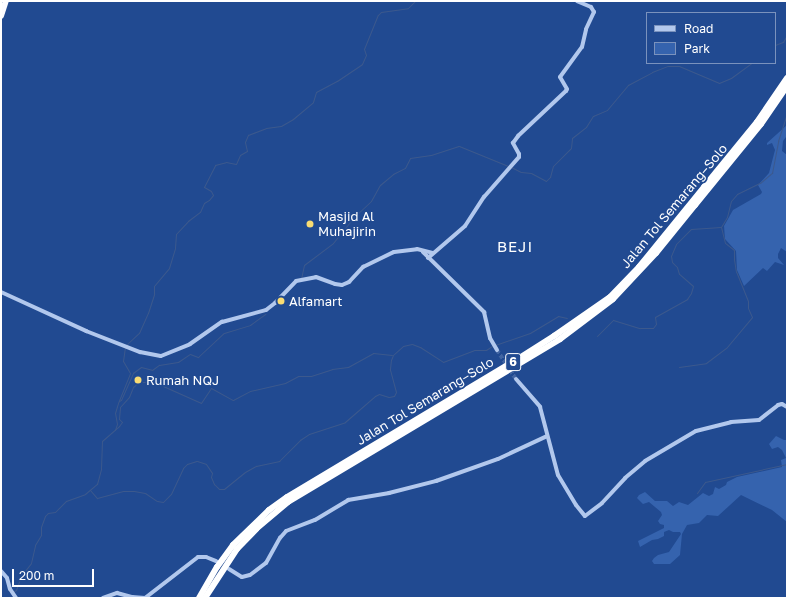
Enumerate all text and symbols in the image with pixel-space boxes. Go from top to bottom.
legend [646,12,776,64]
text: Road [684,21,713,36]
text: Park [684,41,710,56]
street label: Jalan Tol Semarang–Solo [617,141,731,271]
place label: Masjid Al Muhajirin [318,209,376,240]
marker: Masjid Al Muhajirin [305,219,315,229]
district label: BEJI [497,238,533,256]
place label: Alfamart [289,293,343,309]
marker: Alfamart [276,296,286,306]
road number: 6 [505,352,521,372]
street label: Jalan Tol Semarang–Solo [354,354,496,448]
place label: Rumah NQJ [146,372,219,388]
marker: Rumah NQJ [133,375,143,385]
scale bar [14,561,96,587]
text: 200 m [19,568,54,583]

